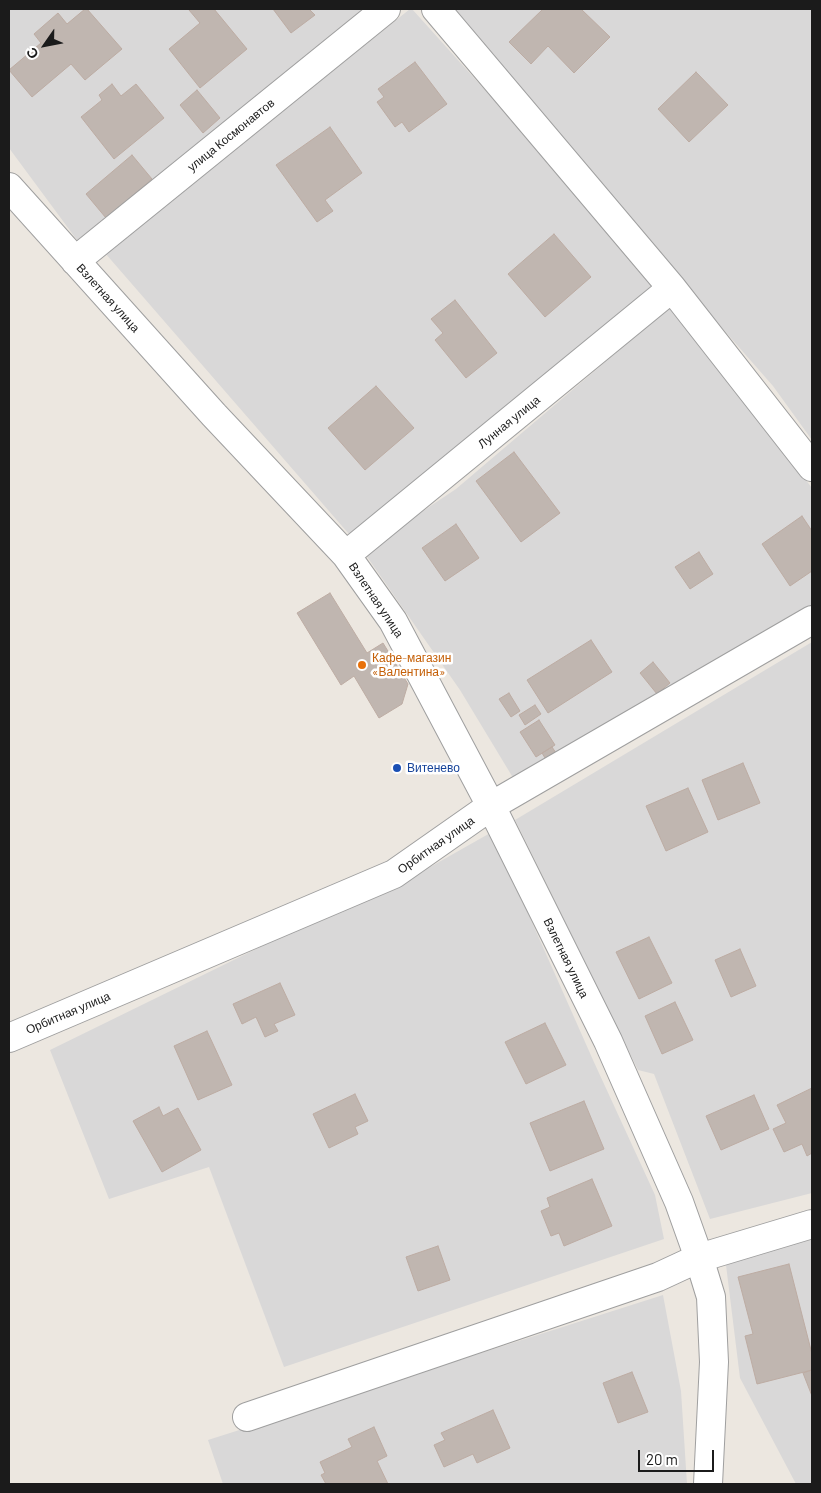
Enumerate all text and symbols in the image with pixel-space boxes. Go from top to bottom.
north arrow [20,20,70,70]
text: С [22,45,42,62]
street label: улица Космонавтов [185,95,277,175]
street label: Взлетная улица [73,261,143,335]
street label: Лунная улица [475,393,543,451]
street label: Взлетная улица [346,560,406,640]
place label: Кафе-магазин «Валентина» [372,651,451,679]
marker: Кафе-магазин «Валентина» [356,659,368,671]
place label: Витенево [407,761,460,775]
marker: Витенево [391,762,403,774]
street label: Орбитная улица [395,813,477,877]
street label: Взлетная улица [540,916,592,1000]
street label: Орбитная улица [24,989,112,1037]
scale bar [641,1440,717,1472]
text: 20 m [646,1450,678,1468]

